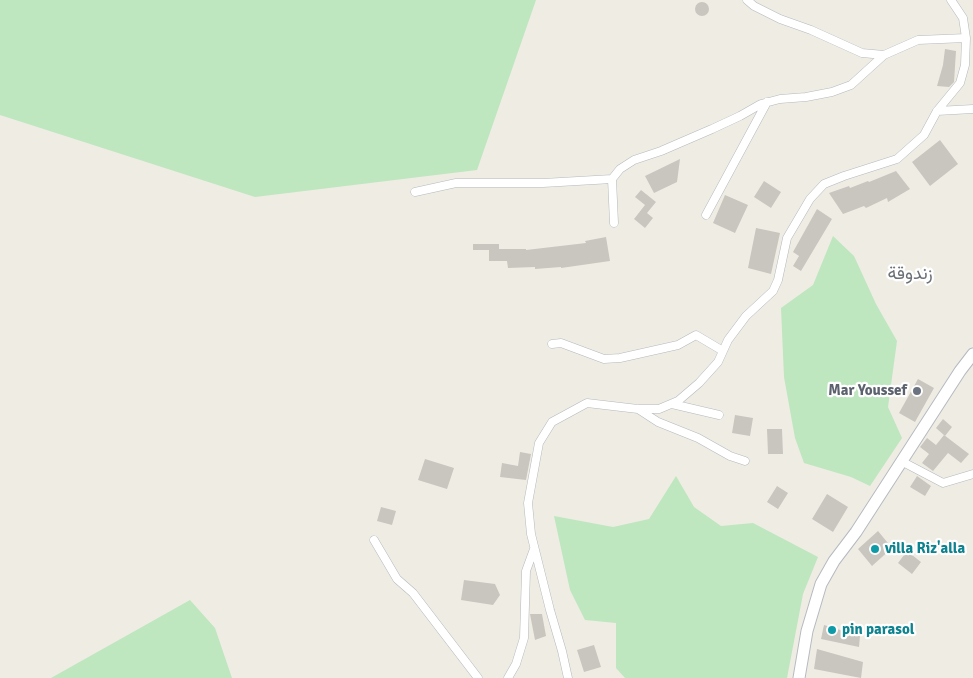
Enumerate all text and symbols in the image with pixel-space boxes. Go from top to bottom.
district label: زندوقة [887,263,933,285]
place label: Mar Youssef [828,382,907,400]
marker: Mar Youssef [911,385,923,397]
place label: villa Riz'alla [885,540,965,558]
marker: villa Riz'alla [869,543,881,555]
place label: pin parasol [842,621,914,639]
marker: pin parasol [826,624,838,636]

